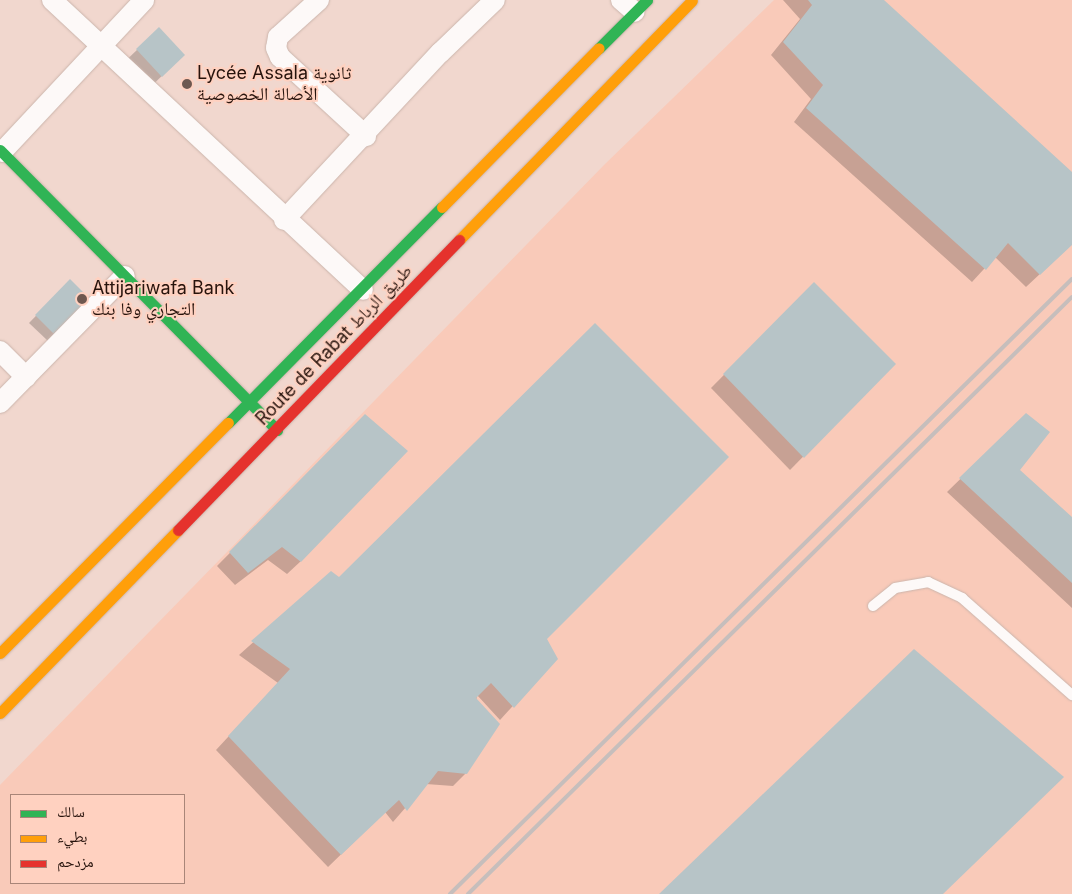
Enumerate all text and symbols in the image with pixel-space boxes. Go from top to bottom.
place label: Lycée Assala ثانوية الأصالة الخصوصية [197,63,352,106]
marker: Lycée Assala ثانوية الأصالة الخصوصية [181,78,193,90]
street label: Route de Rabat طريق الرباط [252,260,416,430]
place label: Attijariwafa Bank التجاري وفا بنك [92,278,234,320]
marker: Attijariwafa Bank التجاري وفا بنك [76,293,88,305]
legend [10,794,185,884]
text: سالك [57,802,85,821]
text: بطيء [57,827,87,846]
text: مزدحم [57,852,94,871]

